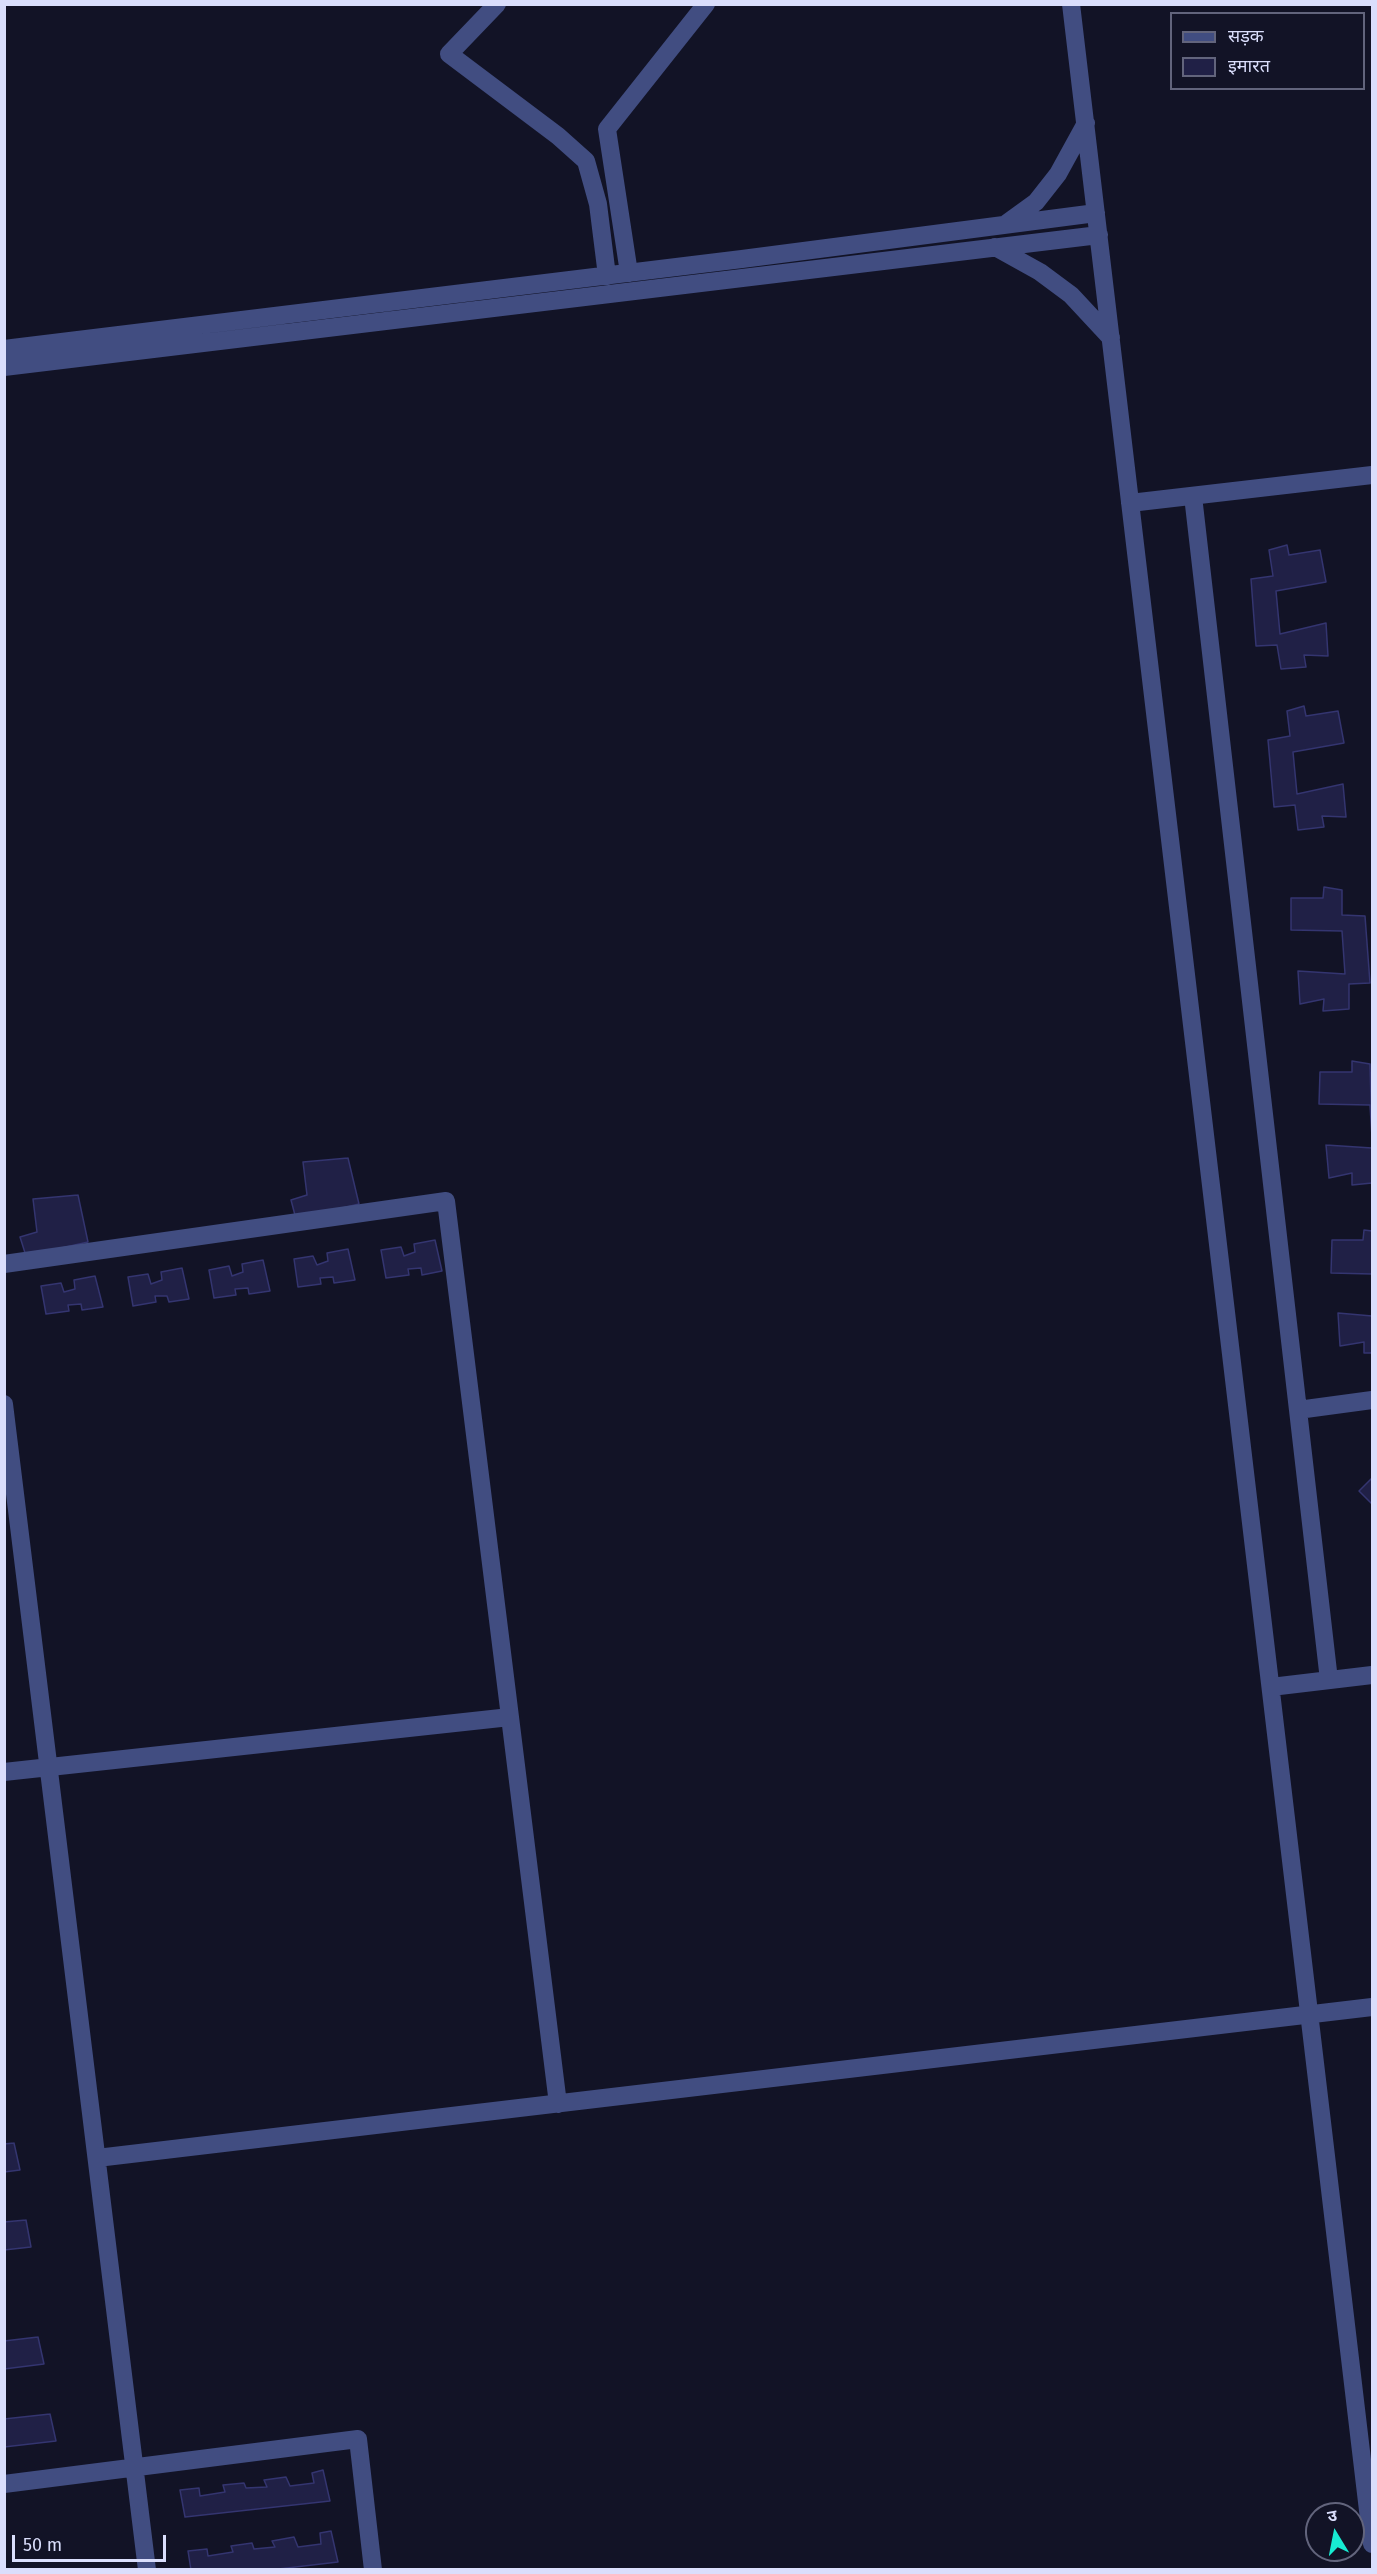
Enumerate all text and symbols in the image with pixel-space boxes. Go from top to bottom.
legend [1170,12,1365,90]
text: सड़क [1228,25,1264,47]
text: इमारत [1228,55,1270,77]
north arrow [1305,2502,1365,2562]
text: उ [1326,2506,1338,2526]
scale bar [15,2523,170,2561]
text: 50 m [23,2534,62,2556]

